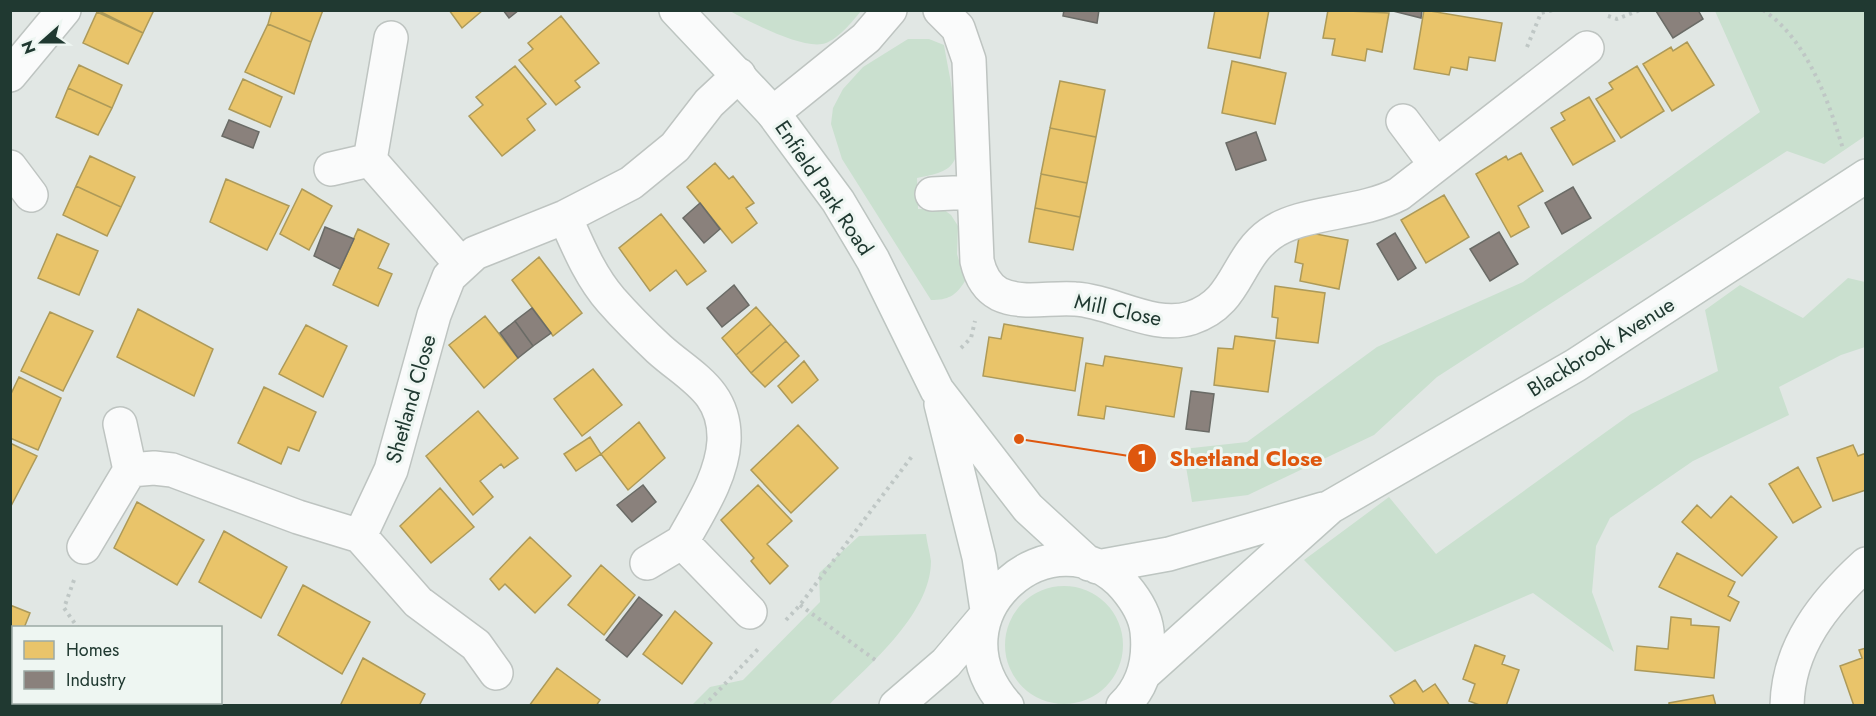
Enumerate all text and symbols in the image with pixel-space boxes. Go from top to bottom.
north arrow [12,12,72,72]
text: N [15,37,41,57]
street label: Enfield Park Road [768,115,880,261]
street label: Mill Close [1072,286,1165,334]
street label: Blackbrook Avenue [1522,289,1681,404]
street label: Shetland Close [378,331,444,467]
callout: Shetland Close [1127,438,1334,478]
text: Shetland Close [1169,442,1323,474]
text: 1 [1137,445,1147,471]
legend [12,626,222,704]
text: Homes [66,637,119,663]
text: Industry [66,667,126,693]

